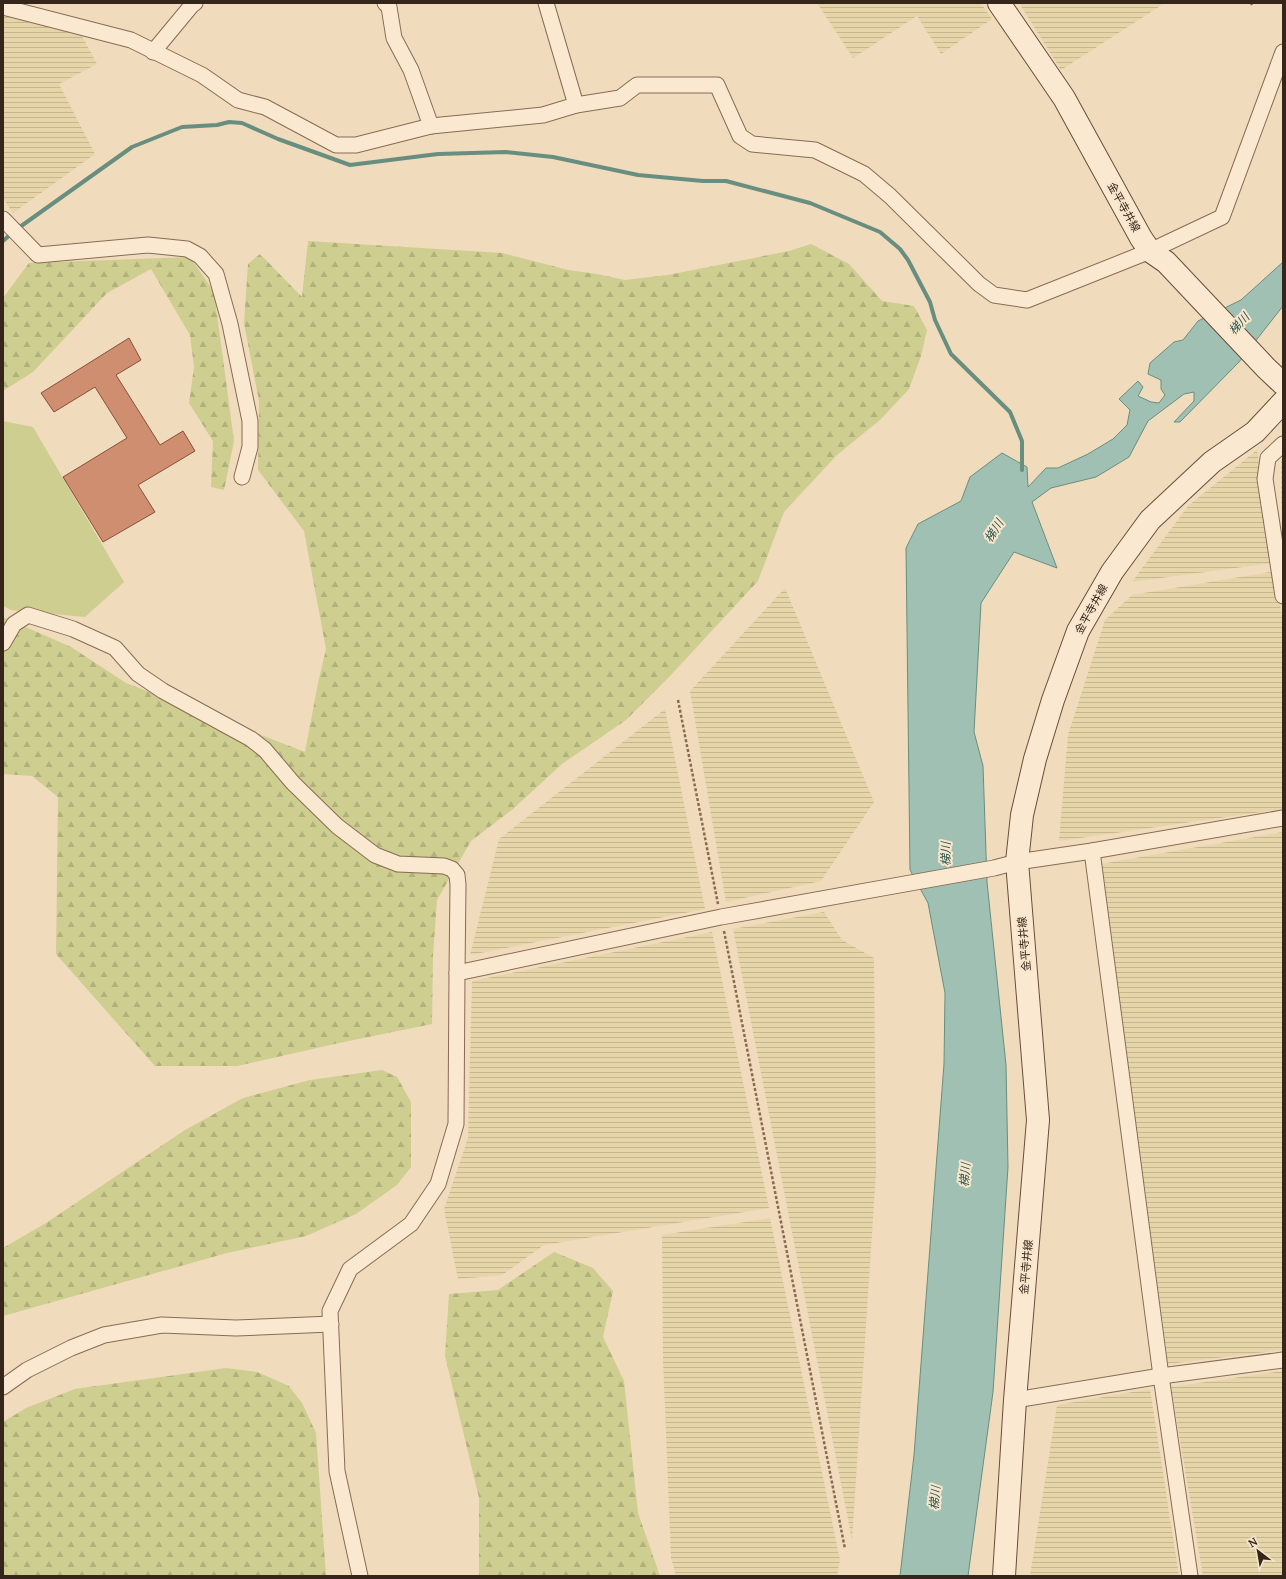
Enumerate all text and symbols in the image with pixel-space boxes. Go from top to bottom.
street label: 金平寺井線 [1105,180,1143,234]
water label: 梯川 [1225,308,1254,338]
water label: 梯川 [981,515,1007,545]
street label: 金平寺井線 [1072,582,1110,636]
water label: 梯川 [938,840,953,866]
street label: 金平寺井線 [1015,916,1033,972]
water label: 梯川 [956,1160,973,1188]
street label: 金平寺井線 [1017,1239,1035,1295]
water label: 梯川 [926,1483,943,1511]
north arrow [1238,1531,1278,1571]
text: N [1246,1534,1261,1551]

